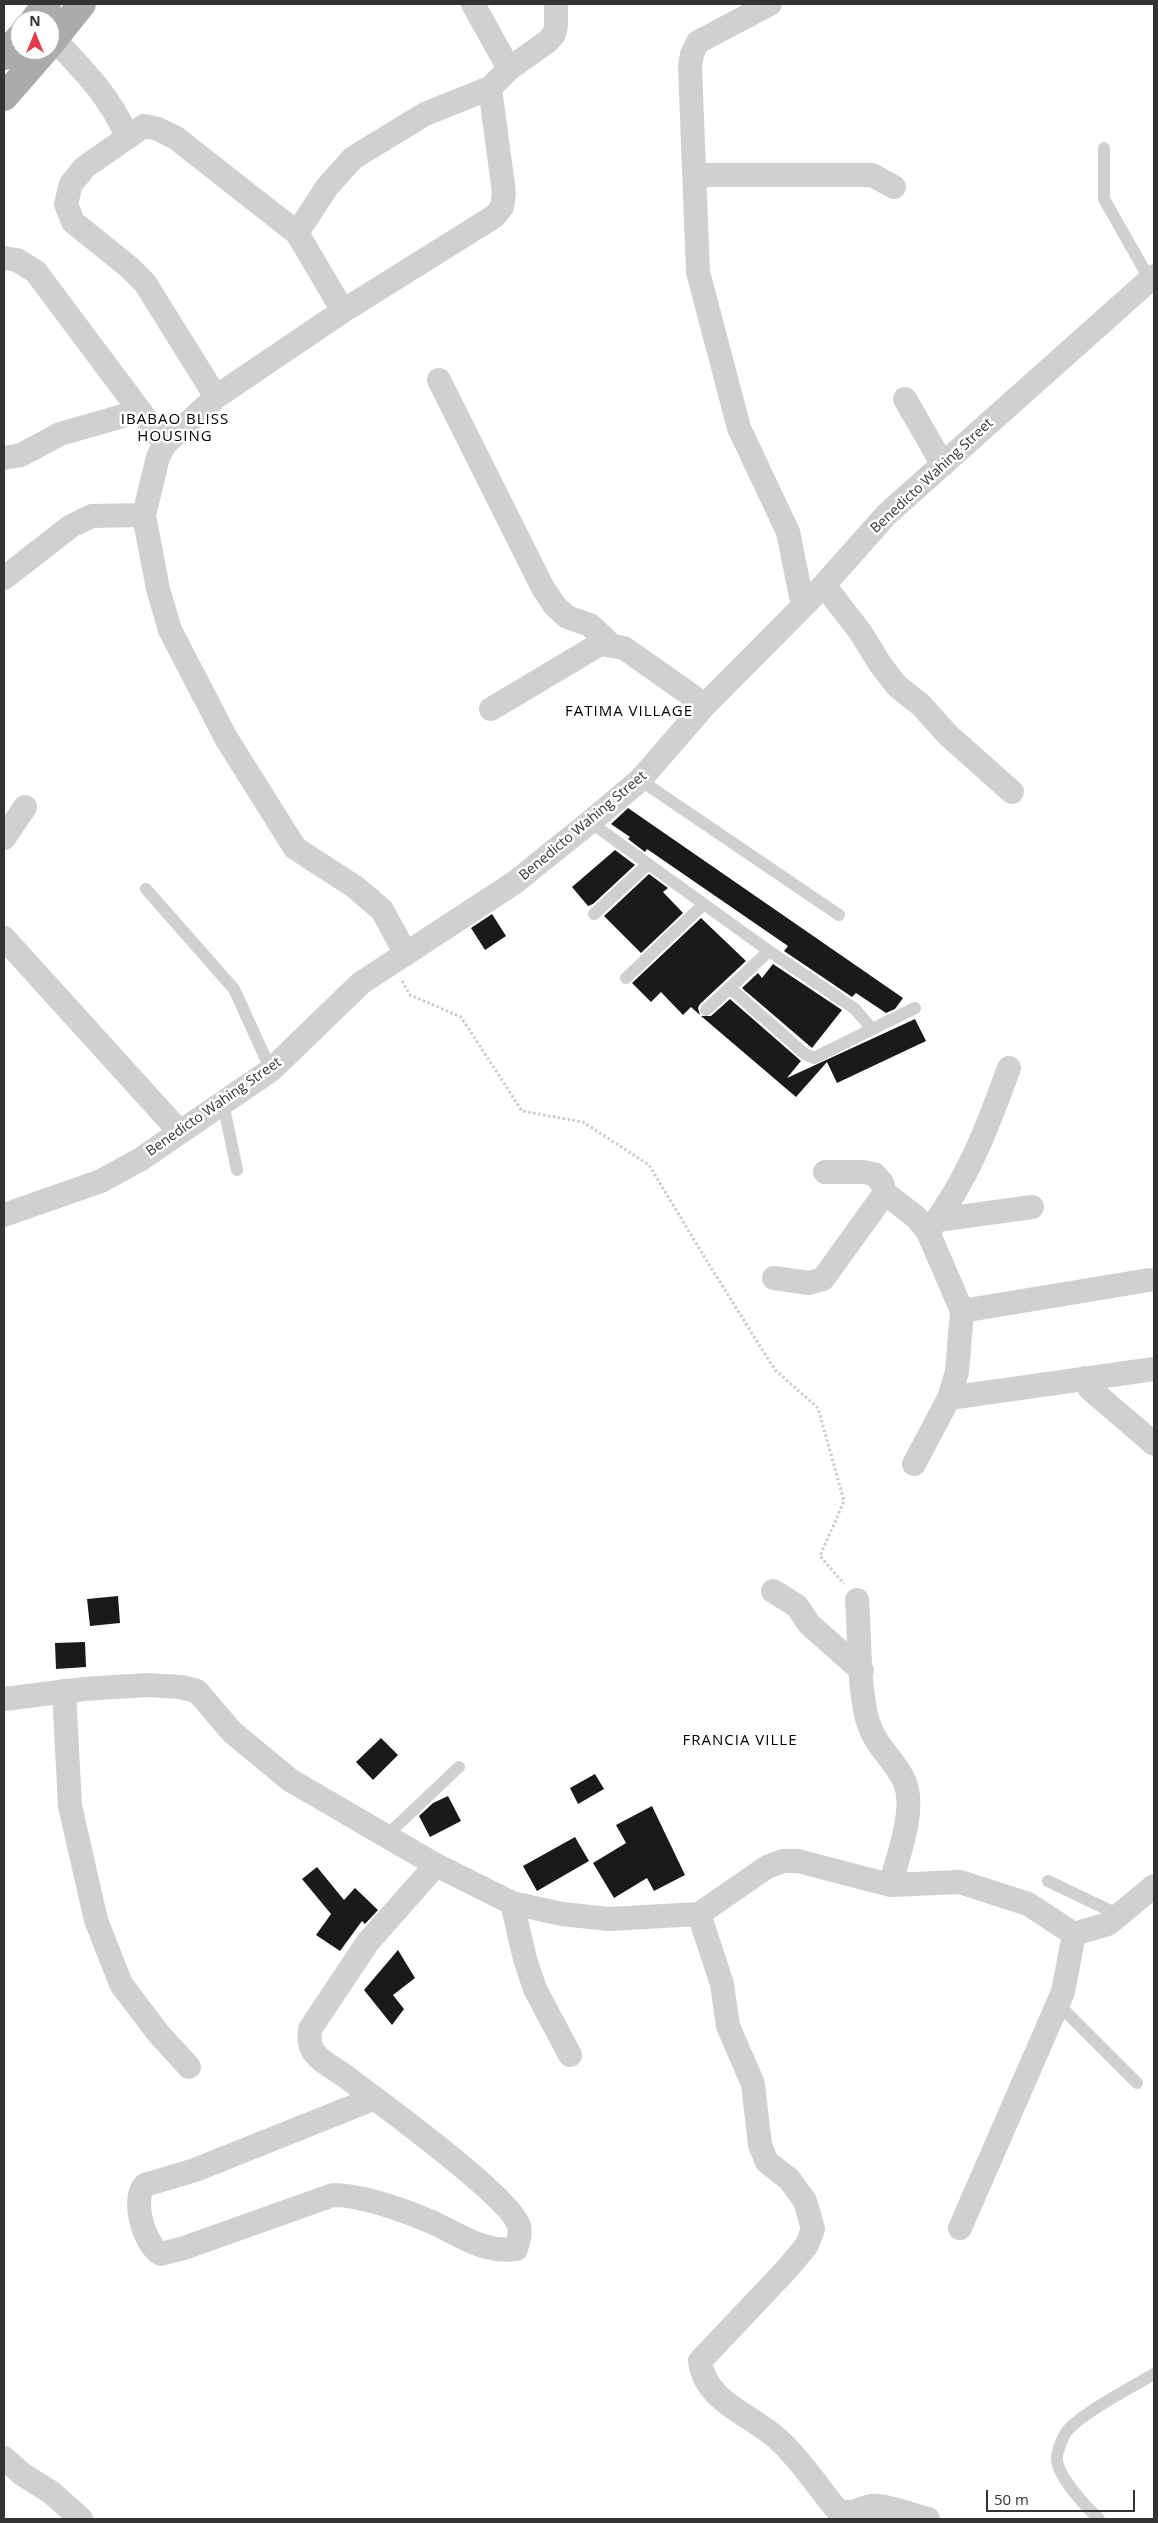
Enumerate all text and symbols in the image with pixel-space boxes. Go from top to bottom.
north arrow [10,10,60,60]
text: N [29,11,41,30]
district label: IBABAO BLISS HOUSING [119,411,231,446]
street label: Benedicto Wahing Street [867,415,997,537]
district label: FATIMA VILLAGE [563,703,695,721]
street label: Benedicto Wahing Street [516,768,650,884]
street label: Benedicto Wahing Street [143,1054,285,1160]
district label: FRANCIA VILLE [681,1732,799,1750]
scale bar [988,2480,1137,2512]
text: 50 m [994,2489,1029,2509]

